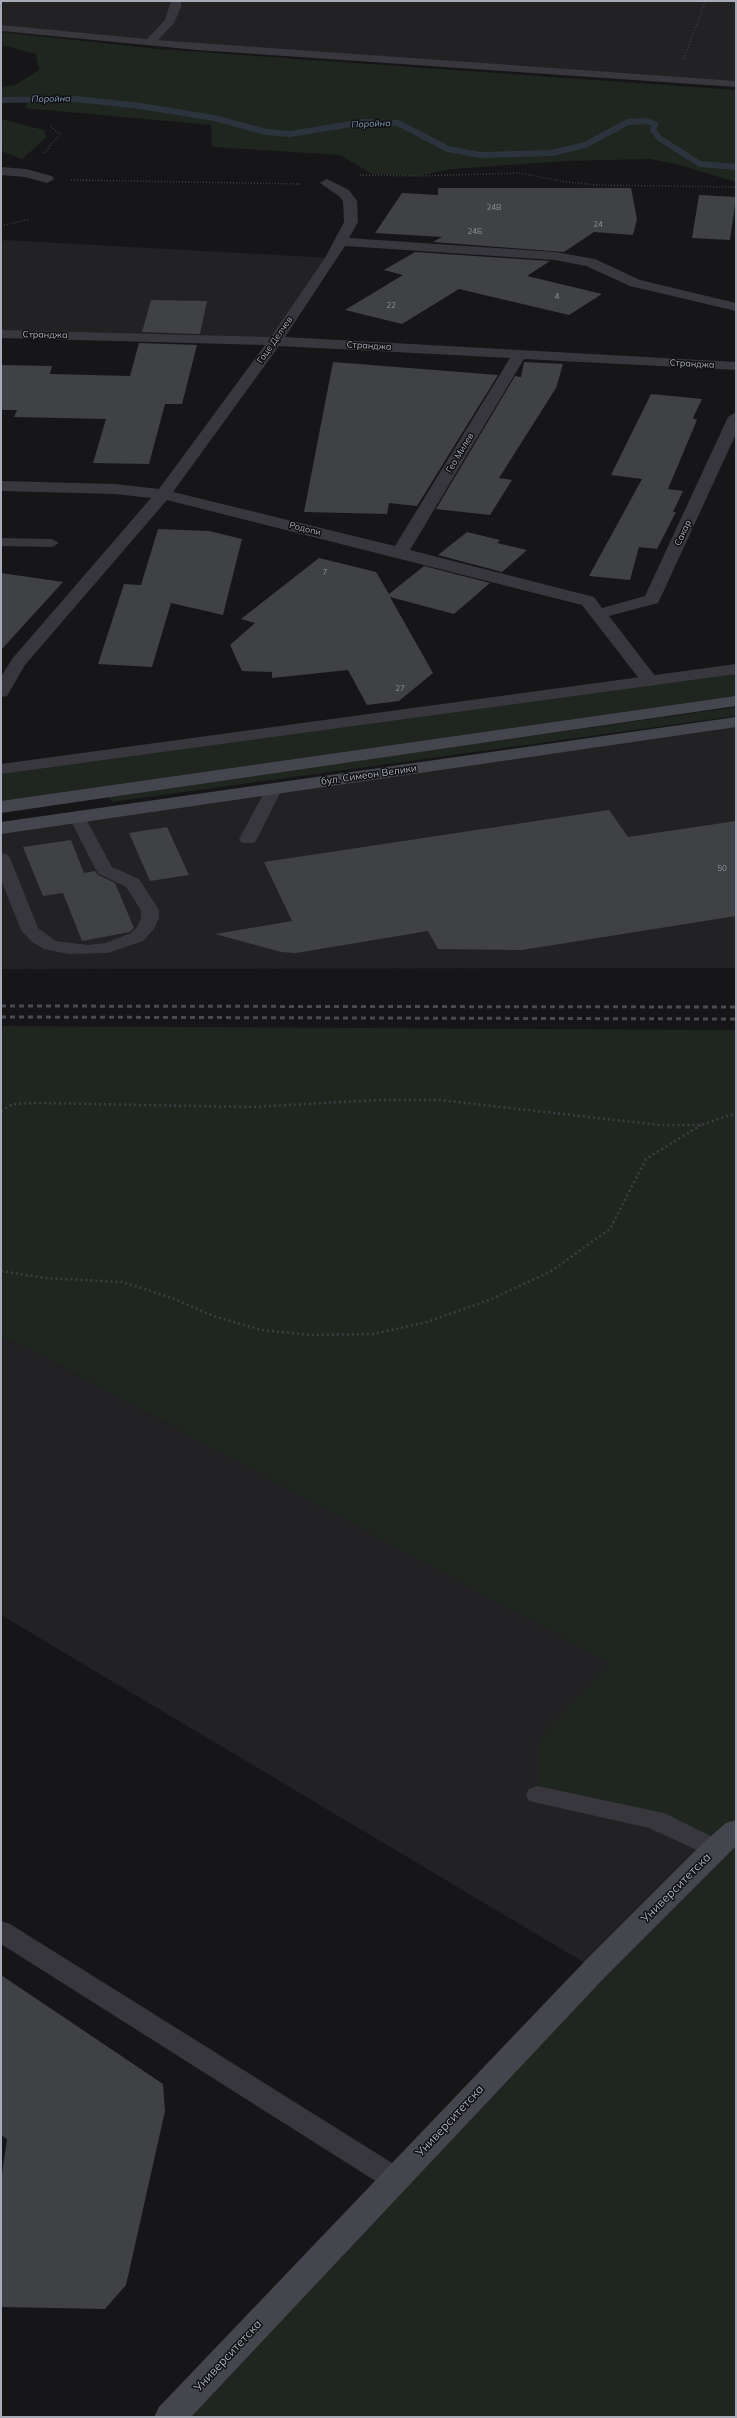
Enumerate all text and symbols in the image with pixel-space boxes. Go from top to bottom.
water label: Поройна [31,93,71,105]
water label: Поройна [351,118,391,130]
house number: 24В [486,203,502,213]
house number: 24 [593,220,603,230]
house number: 24Б [467,227,483,237]
house number: 4 [555,292,559,302]
house number: 22 [386,301,396,311]
street label: Гоце Делчев [255,315,295,365]
street label: Странджа [22,329,68,341]
street label: Странджа [346,339,392,353]
street label: Странджа [669,357,715,371]
street label: Гео Милев [444,431,476,475]
street label: Сакар [672,518,694,548]
street label: Родопи [288,520,322,538]
house number: 7 [323,568,327,578]
house number: 27 [395,684,405,694]
street label: бул. Симеон Велики [320,762,418,788]
house number: 50 [717,864,727,874]
street label: Университетска [638,1850,714,1926]
street label: Университетска [413,2082,487,2160]
street label: Университетска [191,2317,265,2395]

